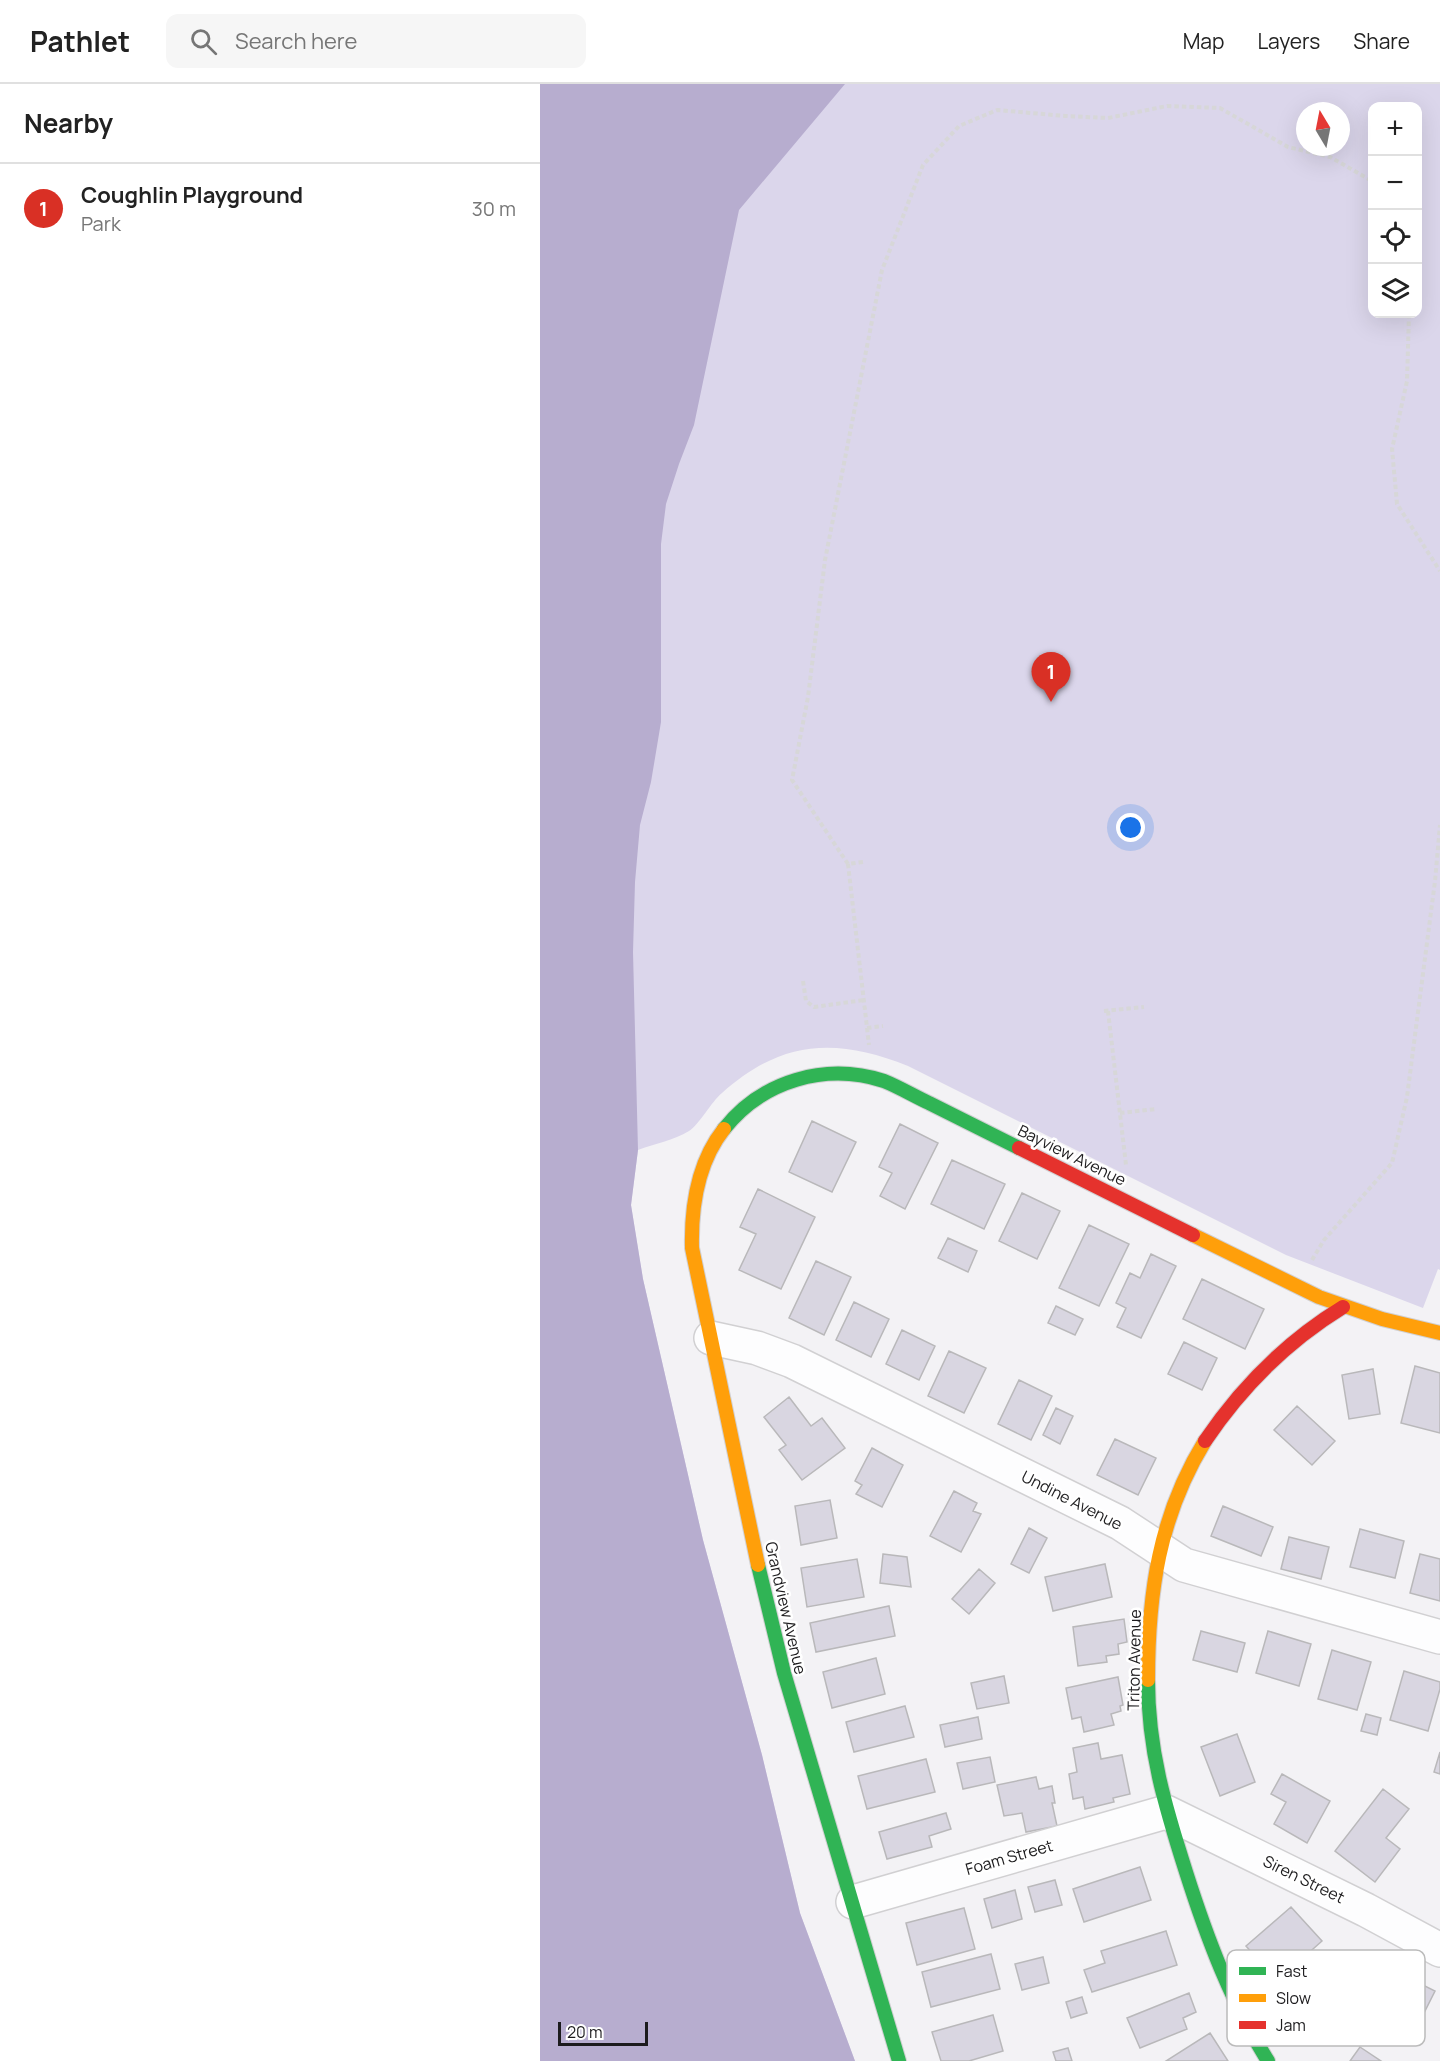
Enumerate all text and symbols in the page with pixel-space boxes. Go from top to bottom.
search box [166,14,586,68]
text: Pathlet [30,22,130,60]
icon: search [187,25,220,58]
text: Search here [235,26,357,56]
text: Map [1183,27,1224,55]
text: Layers [1257,27,1320,55]
text: Share [1353,27,1410,55]
north arrow [1296,102,1350,156]
map controls [1368,102,1422,318]
button: + [1368,102,1422,156]
text: Nearby [24,105,113,141]
button: − [1368,156,1422,210]
text: Coughlin Playground [81,180,303,210]
text: 1 [39,195,48,222]
text: 30 m [472,195,516,222]
text: Park [81,210,121,237]
button: locate [1368,210,1422,264]
button: layers [1368,264,1422,318]
pin: 1 [1032,652,1070,702]
your location [1116,813,1145,842]
street label: Bayview Avenue [1014,1119,1130,1191]
street label: Undine Avenue [1018,1465,1126,1535]
street label: Grandview Avenue [760,1539,812,1677]
street label: Triton Avenue [1122,1609,1146,1711]
street label: Foam Street [963,1834,1055,1880]
street label: Siren Street [1260,1850,1348,1908]
legend [1227,1950,1425,2046]
text: Fast [1276,1960,1307,1982]
text: Slow [1276,1987,1311,2009]
text: Jam [1276,2014,1306,2036]
scale bar [558,2019,648,2046]
text: 20 m [567,2021,603,2043]

